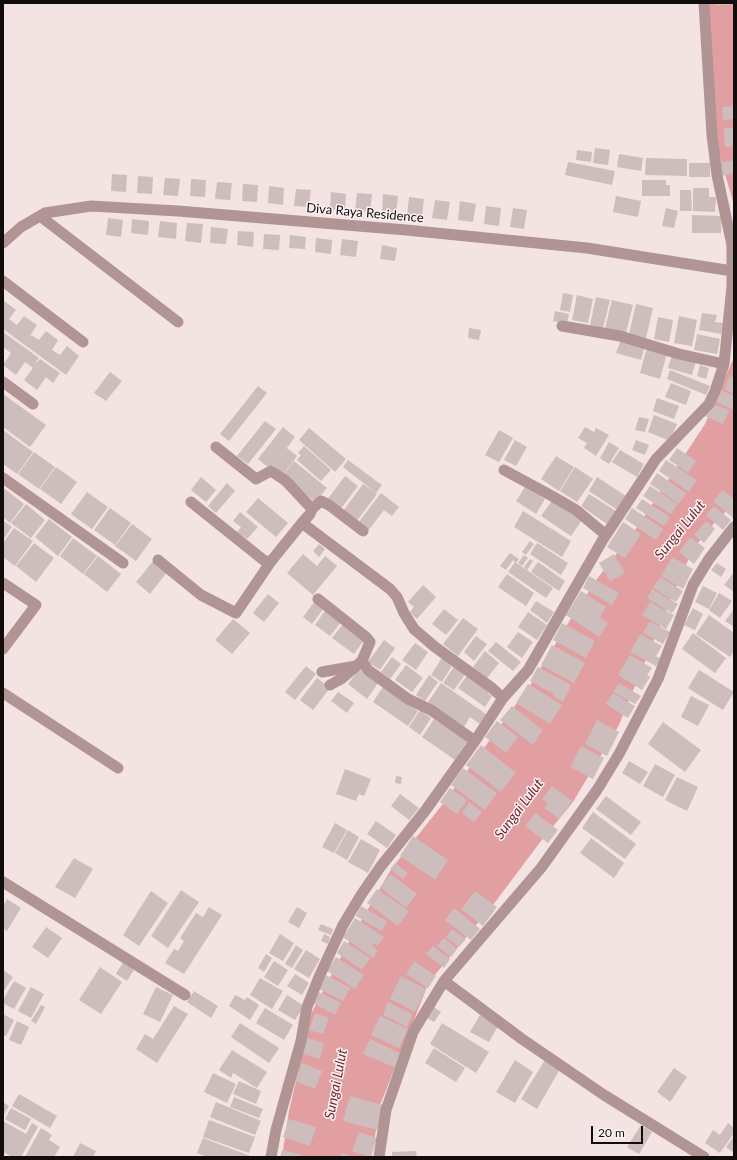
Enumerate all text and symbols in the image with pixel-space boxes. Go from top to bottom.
street label: Diva Raya Residence [306,200,424,226]
water label: Sungai Lulut [651,497,709,563]
water label: Sungai Lulut [491,775,547,843]
water label: Sungai Lulut [321,1047,351,1121]
scale bar [593,1118,645,1144]
text: 20 m [598,1125,625,1140]

